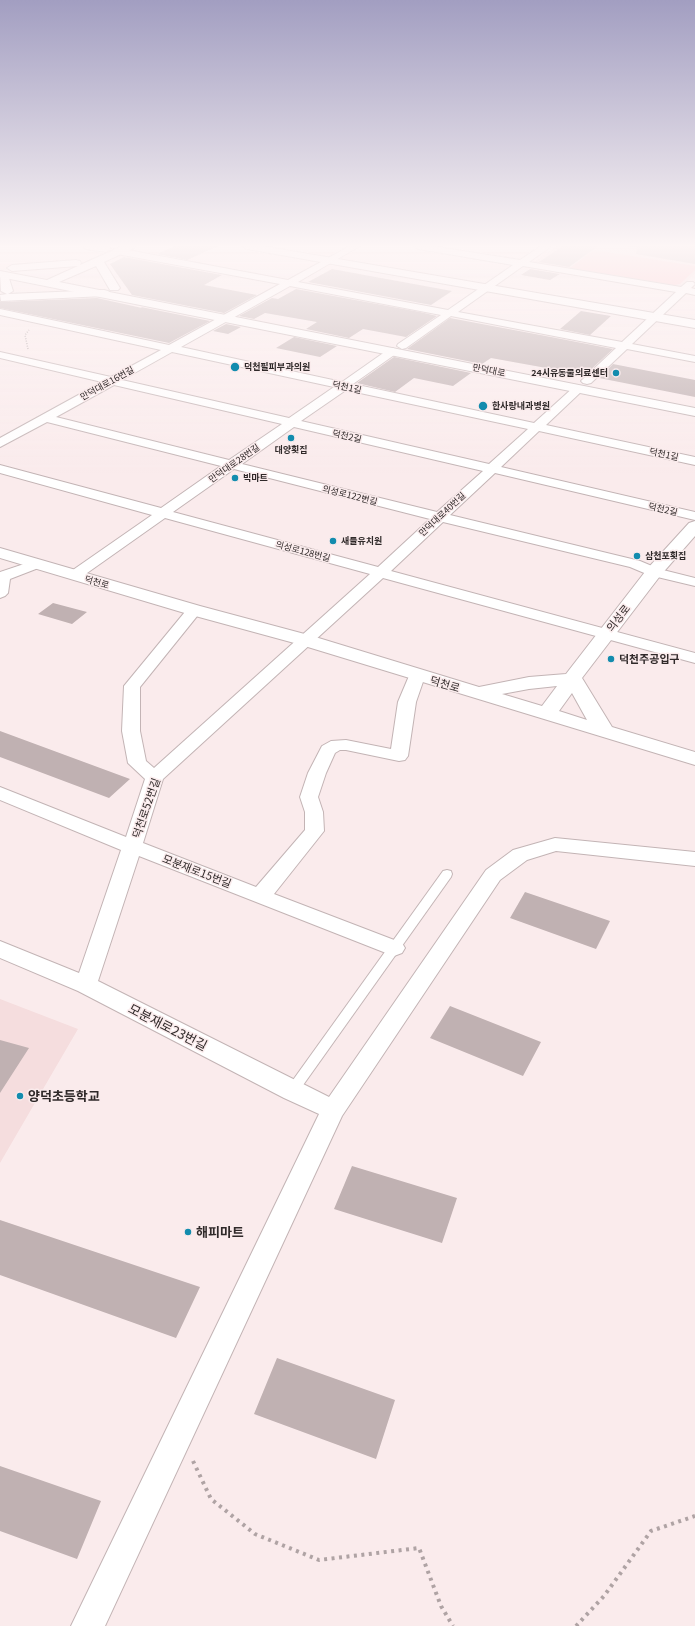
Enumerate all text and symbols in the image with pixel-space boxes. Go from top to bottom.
marker: 덕천필피부과의원 [229,361,241,373]
place label: 덕천필피부과의원 [244,362,310,372]
street label: 만덕대로 [472,362,506,378]
street label: 만덕대로16번길 [78,364,136,402]
place label: 24시유동물의료센터 [531,368,608,378]
marker: 24시유동물의료센터 [611,368,621,378]
street label: 덕천1길 [331,379,363,395]
marker: 한사랑내과병원 [477,400,489,412]
place label: 한사랑내과병원 [492,401,550,411]
street label: 덕천2길 [331,427,363,445]
marker: 대양횟집 [286,433,296,443]
street label: 만덕대로28번길 [206,441,262,485]
place label: 대양횟집 [274,445,308,455]
street label: 덕천1길 [648,446,680,462]
marker: 빅마트 [230,473,240,483]
place label: 빅마트 [243,473,268,483]
street label: 의성로122번길 [321,483,379,507]
street label: 만덕대로40번길 [416,490,468,538]
street label: 덕천2길 [647,500,679,518]
marker: 새들유치원 [328,536,338,546]
place label: 새들유치원 [341,536,382,546]
street label: 의성로128번길 [274,538,332,564]
marker: 삼천포횟집 [632,551,642,561]
place label: 삼천포횟집 [645,551,686,561]
street label: 덕천로 [84,573,110,591]
street label: 의성로 [603,602,633,634]
place label: 덕천주공입구 [619,652,680,666]
marker: 덕천주공입구 [606,654,616,664]
street label: 덕천로 [429,673,461,695]
street label: 덕천로52번길 [130,776,162,840]
street label: 모분재로15번길 [161,852,233,890]
street label: 모분재로23번길 [126,1000,210,1054]
place label: 양덕초등학교 [28,1088,100,1104]
marker: 양덕초등학교 [15,1091,25,1101]
place label: 해피마트 [196,1224,244,1240]
marker: 해피마트 [183,1227,193,1237]

